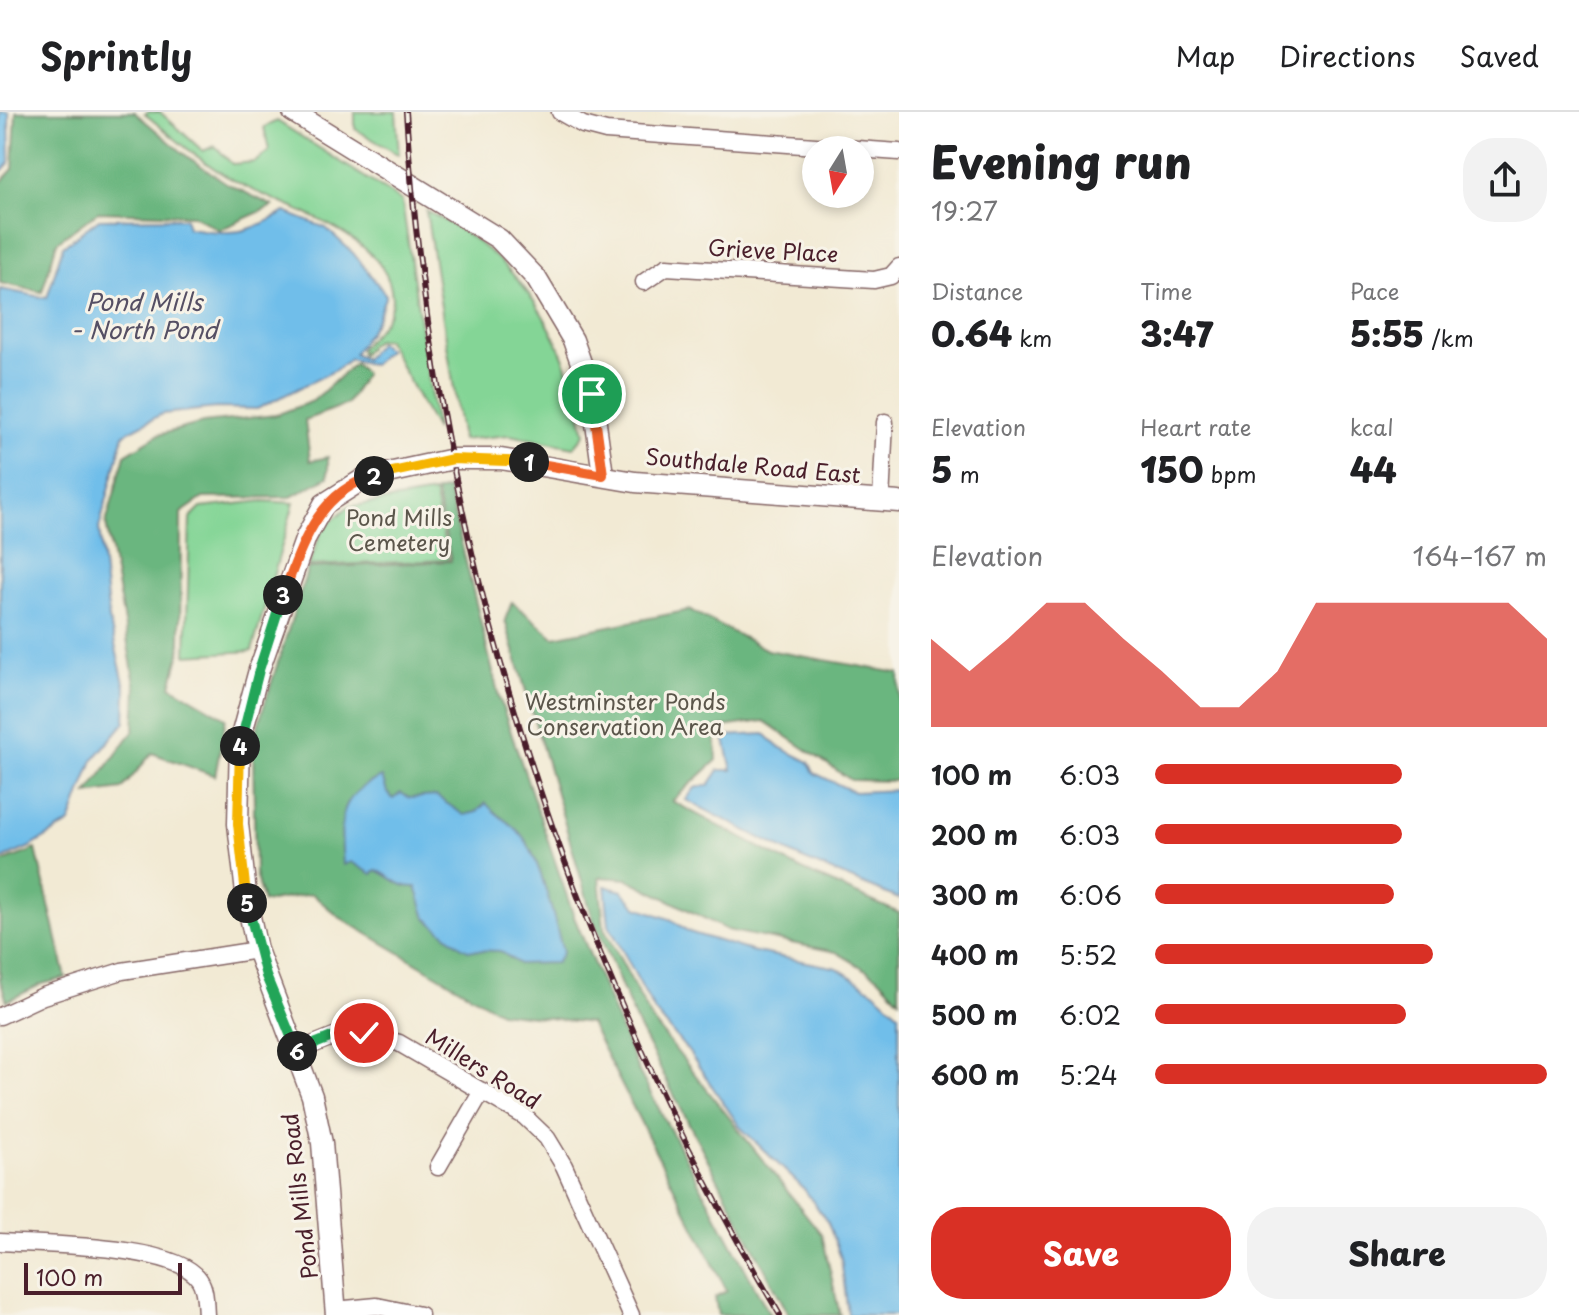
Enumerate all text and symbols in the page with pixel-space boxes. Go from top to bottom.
text: Sprintly [40,27,193,84]
text: Map [1176,34,1235,77]
text: Directions [1279,34,1416,77]
text: Saved [1460,34,1539,77]
text: Evening run [931,128,1192,194]
north arrow [802,136,874,208]
map controls [802,136,874,208]
button: share [1463,138,1547,222]
text: 19:27 [931,191,998,230]
street label: Grieve Place [707,230,839,269]
text: Distance [931,274,1023,307]
text: Time [1140,274,1192,307]
text: Pace [1350,274,1399,307]
water label: Pond Mills - North Pond [71,283,221,347]
text: 0.64 [931,307,1012,359]
text: 3:47 [1140,307,1213,359]
text: 5:55 [1350,307,1424,359]
text: km [1012,321,1052,354]
text: /km [1424,321,1474,354]
pin [558,360,626,428]
icon: arrive [570,372,614,416]
text: Elevation [931,410,1026,443]
text: Heart rate [1140,410,1251,443]
text: kcal [1350,410,1394,443]
street label: Southdale Road East [644,439,862,490]
pin: 1 [509,442,549,482]
text: 5 [931,443,953,495]
text: 150 [1140,443,1204,495]
text: 44 [1350,443,1397,495]
text: 1 [524,445,534,478]
pin: 2 [354,456,394,496]
text: m [953,457,980,490]
text: bpm [1204,457,1256,490]
text: 2 [366,459,382,492]
park label: Pond Mills Cemetery [346,500,452,558]
text: Elevation [931,536,1043,575]
text: 164–167 m [1412,536,1547,575]
pin: 3 [263,575,303,615]
text: 3 [276,578,290,611]
park label: Westminster Ponds Conservation Area [525,684,725,742]
pin: 4 [220,726,260,766]
text: 4 [233,729,247,762]
text: 100 m [931,755,1012,794]
text: 6:03 [1059,755,1120,794]
text: 200 m [931,815,1018,854]
text: 6:03 [1059,815,1120,854]
text: 300 m [931,875,1019,914]
text: 6:06 [1059,875,1122,914]
pin: 5 [227,883,267,923]
text: 5 [240,886,254,919]
text: 400 m [931,935,1019,974]
text: 5:52 [1059,935,1117,974]
text: 500 m [931,995,1017,1034]
text: 6:02 [1059,995,1121,1034]
pin [330,999,398,1067]
icon: check [342,1011,386,1055]
street label: Millers Road [420,1019,548,1116]
pin: 6 [277,1031,317,1071]
text: 6 [289,1034,305,1067]
text: 600 m [931,1055,1019,1094]
text: 5:24 [1059,1055,1118,1094]
street label: Pond Mills Road [272,1111,325,1281]
button: Save [931,1207,1231,1299]
button: Share [1247,1207,1547,1299]
scale bar [24,1259,182,1295]
text: 100 m [36,1260,103,1293]

